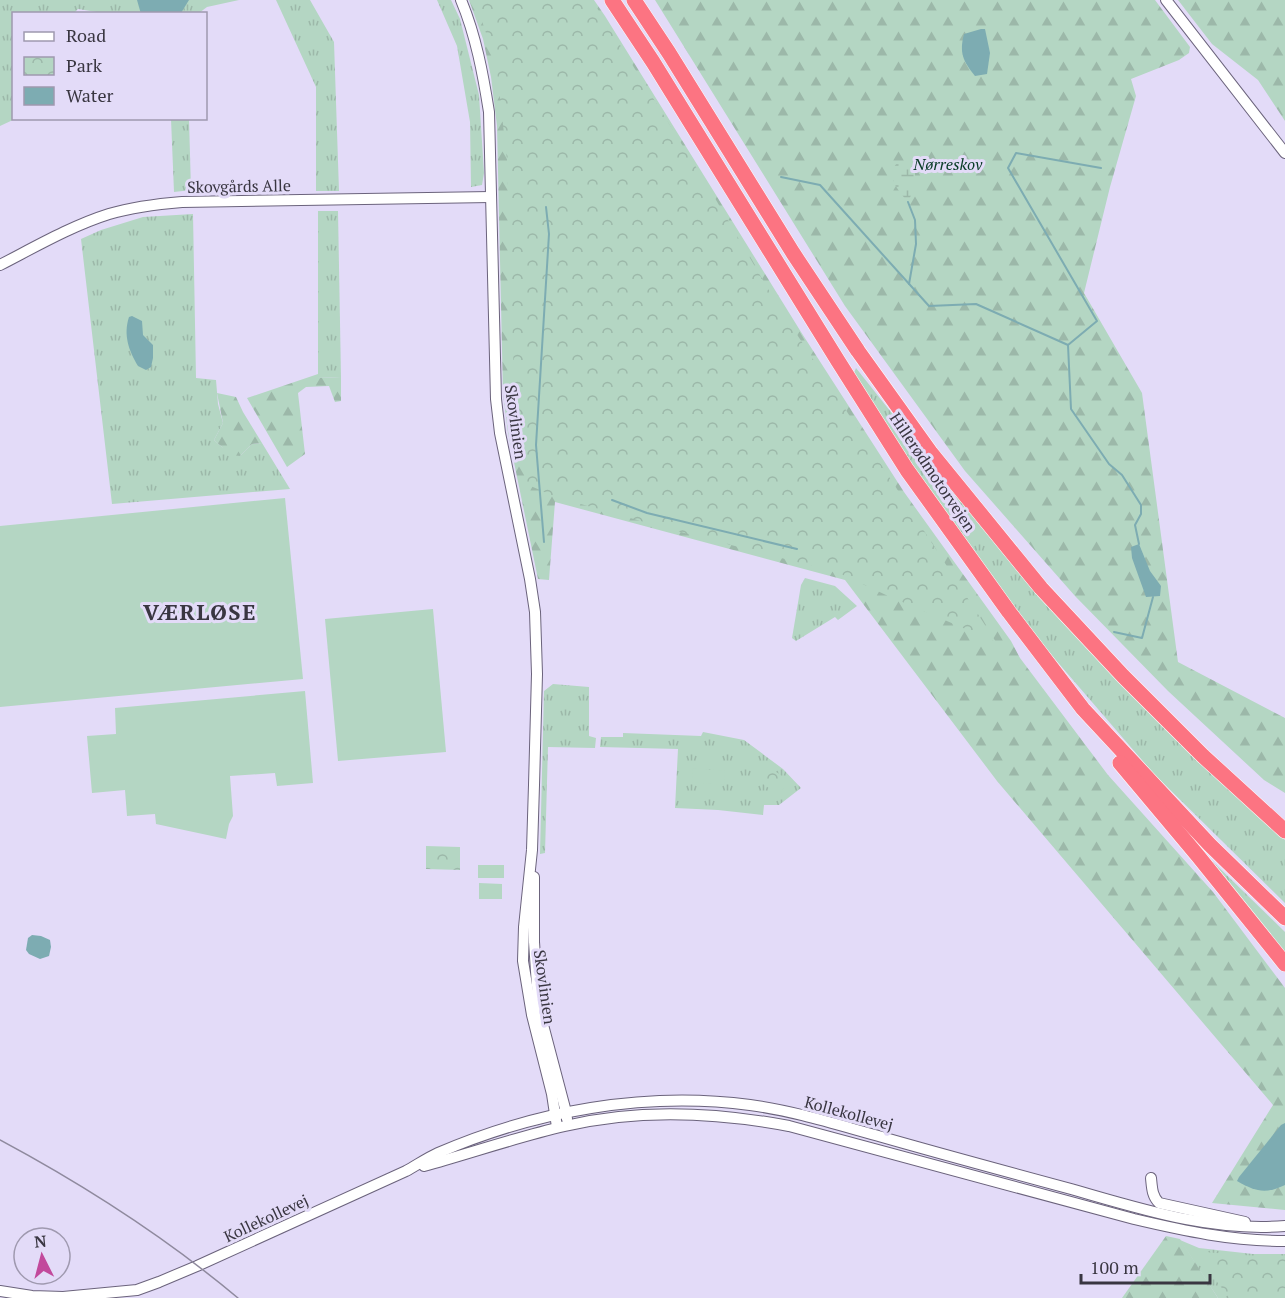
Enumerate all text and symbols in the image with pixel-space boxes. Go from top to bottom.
legend [12,12,207,120]
text: Road [66,23,106,47]
text: Park [66,53,103,77]
text: Water [66,83,113,107]
park label: Nørreskov [913,153,983,175]
street label: Skovgårds Alle [187,174,291,198]
street label: Skovlinien [500,383,532,461]
street label: Hillerødmotorvejen [885,408,981,536]
district label: VÆRLØSE [143,597,257,626]
street label: Skovlinien [529,948,561,1026]
street label: Kollekollevej [802,1091,896,1135]
street label: Kollekollevej [220,1189,312,1247]
north arrow [12,1226,72,1286]
text: N [33,1230,48,1253]
scale bar [1081,1247,1210,1285]
text: 100 m [1090,1255,1139,1279]

